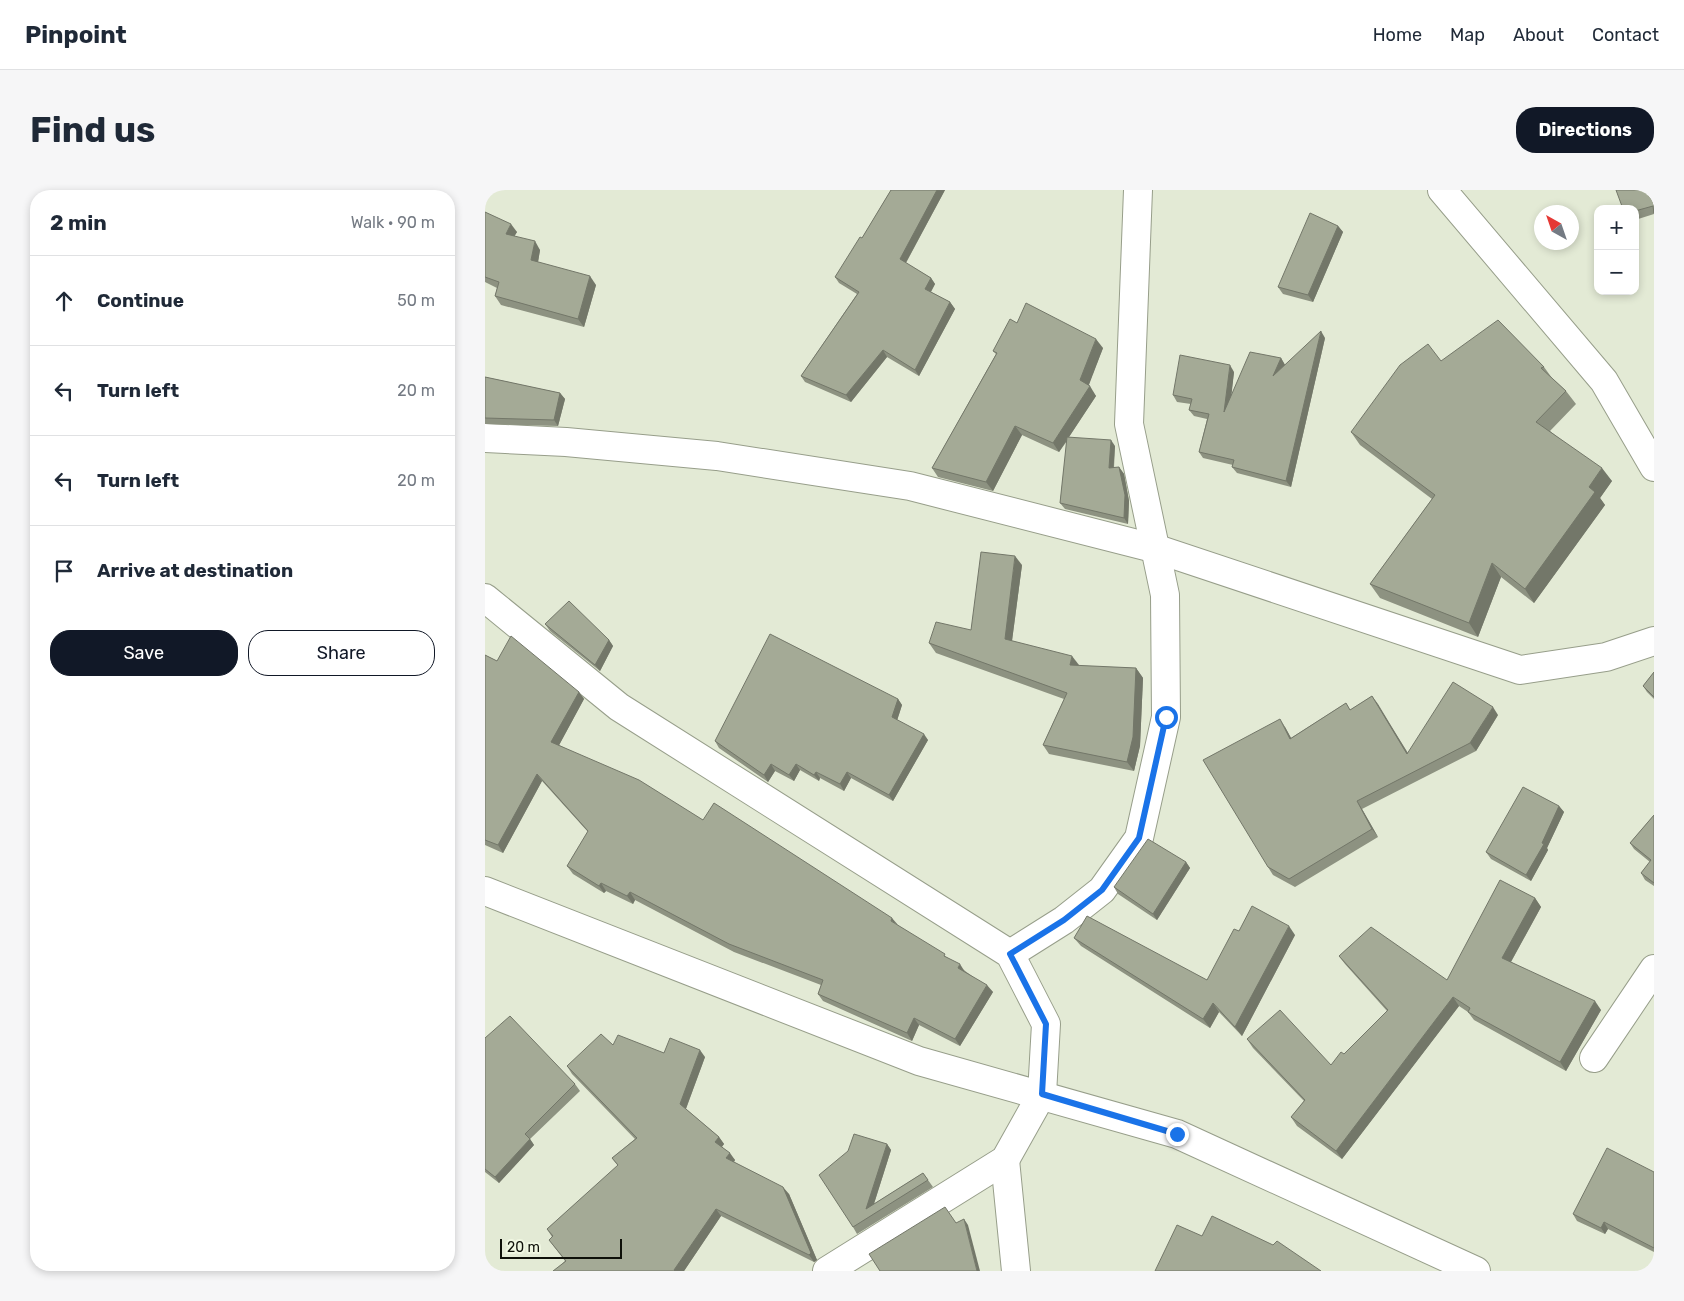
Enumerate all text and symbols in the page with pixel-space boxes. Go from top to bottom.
text: Pinpoint [25,21,127,49]
text: Home [1373,24,1422,46]
text: Map [1450,24,1485,46]
text: About [1513,24,1564,46]
text: Contact [1592,24,1659,46]
button: Directions [1516,107,1654,153]
text: Find us [30,109,155,151]
north arrow [1534,205,1579,250]
map controls [1594,205,1639,295]
button: + [1594,205,1639,250]
text: 2 min [50,210,107,235]
text: Walk · 90 m [351,213,435,232]
button: − [1594,250,1639,295]
icon: ahead [50,287,78,315]
text: Continue [97,289,184,312]
text: 50 m [397,291,435,310]
icon: left [50,377,78,405]
text: Turn left [97,379,179,402]
text: 20 m [397,381,435,400]
icon: left [50,467,78,495]
text: Turn left [97,469,179,492]
text: 20 m [397,471,435,490]
icon: arrive [50,557,78,585]
text: Arrive at destination [97,559,293,582]
button: Save [50,630,238,676]
button: Share [248,630,435,676]
route start [1155,706,1178,729]
route end [1166,1123,1189,1146]
scale bar [500,1236,623,1259]
text: 20 m [507,1239,540,1256]

